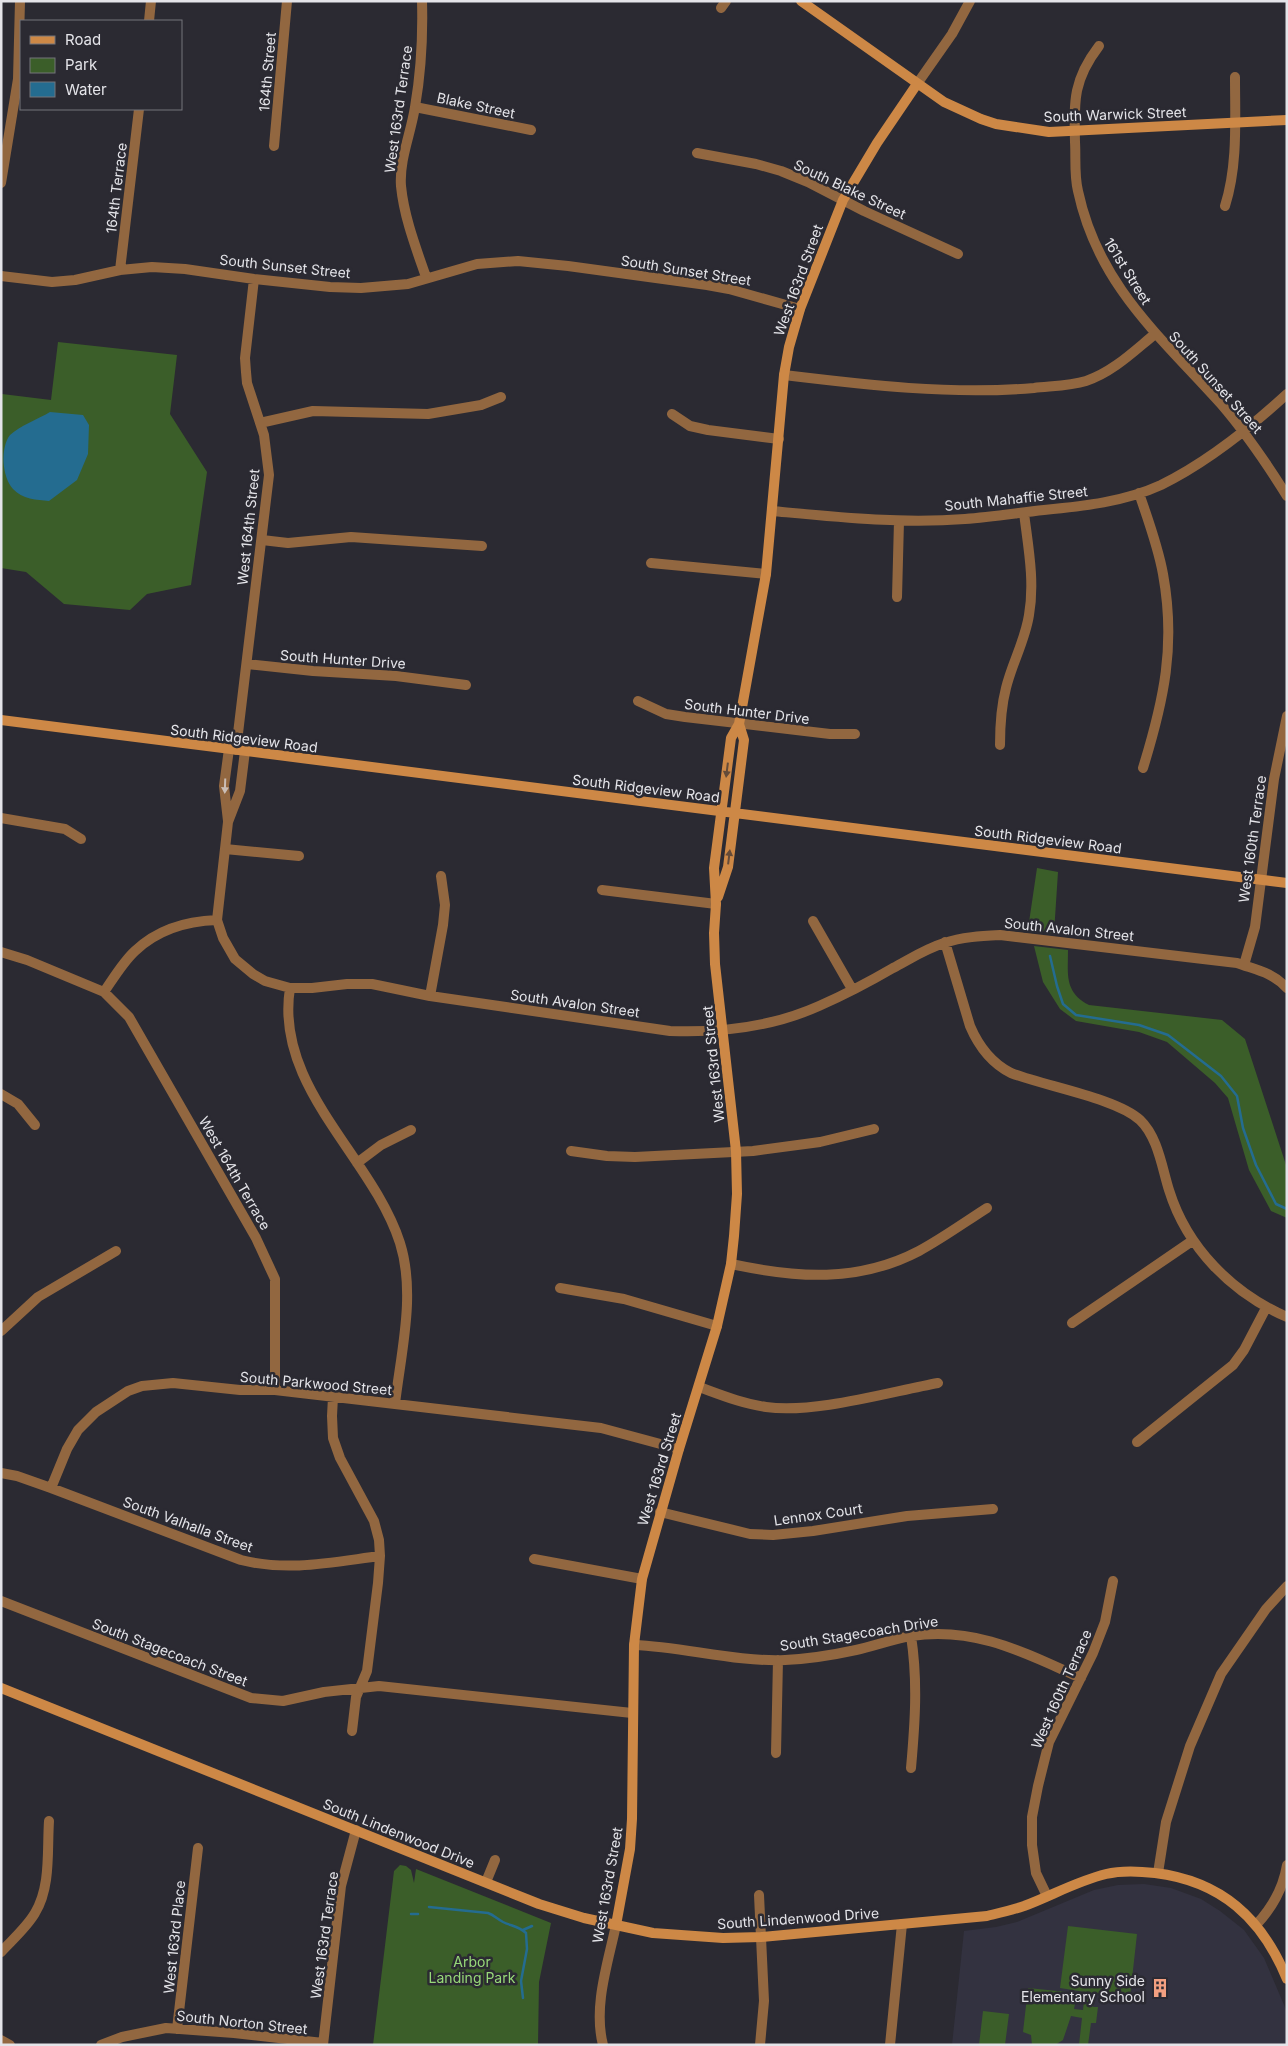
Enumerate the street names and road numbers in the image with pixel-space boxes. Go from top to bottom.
street label: 164th Street [255,31,279,112]
street label: West 163rd Terrace [381,44,415,174]
street label: Blake Street [435,88,517,122]
street label: South Warwick Street [1043,103,1187,125]
street label: 164th Terrace [102,142,130,234]
street label: South Blake Street [791,156,909,223]
street label: West 163rd Street [770,222,826,338]
street label: 161st Street [1101,234,1155,308]
street label: South Sunset Street [219,251,352,281]
street label: South Sunset Street [620,251,753,289]
street label: South Sunset Street [1166,327,1267,437]
street label: West 164th Street [233,468,263,586]
street label: South Mahaffie Street [944,482,1089,514]
street label: South Hunter Drive [280,646,406,672]
street label: South Hunter Drive [683,695,811,727]
street label: South Ridgeview Road [169,721,319,755]
street label: South Ridgeview Road [571,771,721,805]
street label: West 160th Terrace [1235,774,1269,904]
street label: South Ridgeview Road [973,822,1123,856]
street label: South Avalon Street [1003,914,1135,944]
street label: South Avalon Street [509,986,641,1021]
street label: West 163rd Street [698,1004,728,1123]
street label: West 164th Terrace [196,1113,274,1233]
street label: South Parkwood Street [239,1368,393,1398]
street label: West 163rd Street [634,1410,684,1528]
street label: South Valhalla Street [121,1493,256,1556]
street label: Lennox Court [773,1499,864,1529]
street label: South Stagecoach Drive [779,1612,939,1654]
street label: South Stagecoach Street [90,1615,250,1690]
street label: West 160th Terrace [1027,1627,1095,1751]
street label: South Lindenwood Drive [321,1795,477,1871]
street label: West 163rd Street [588,1825,626,1944]
street label: West 163rd Terrace [307,1870,341,2000]
street label: West 163rd Place [160,1879,188,1995]
street label: South Lindenwood Drive [716,1904,880,1932]
street label: South Norton Street [176,2007,309,2037]

